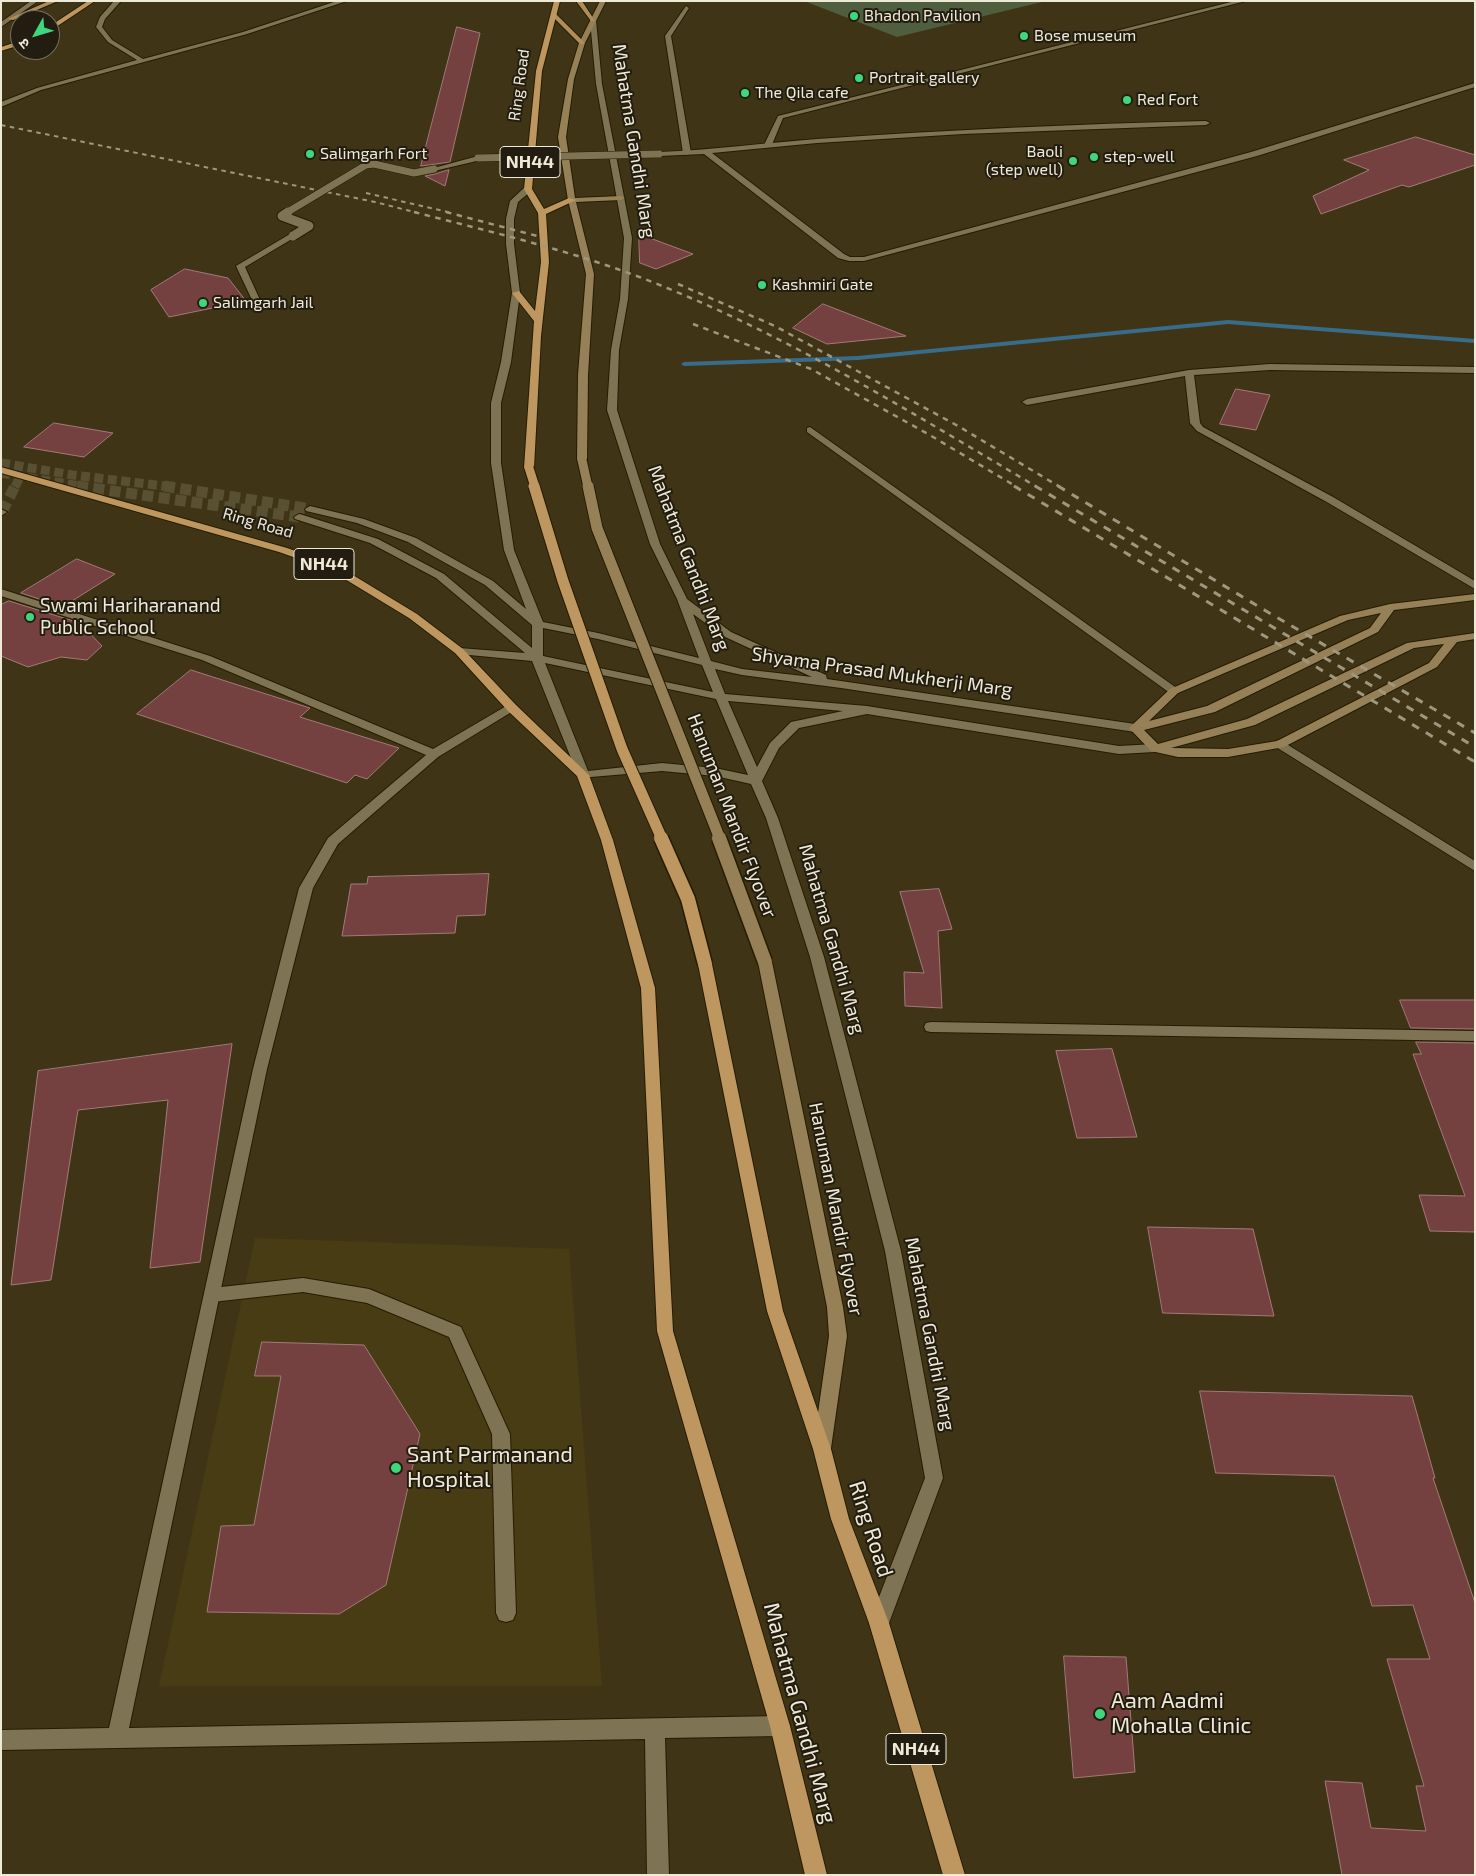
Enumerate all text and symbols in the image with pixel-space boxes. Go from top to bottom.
place label: Bhadon Pavilion [864,6,981,26]
north arrow [10,10,60,60]
marker: Bhadon Pavilion [848,10,860,22]
place label: Bose museum [1034,26,1136,46]
marker: Bose museum [1018,30,1030,42]
text: उ [15,36,33,53]
street label: Mahatma Gandhi Marg [607,42,661,240]
street label: Ring Road [504,48,534,122]
place label: Portrait gallery [869,68,979,88]
marker: Portrait gallery [853,72,865,84]
place label: The Qila cafe [755,83,849,103]
marker: The Qila cafe [739,87,751,99]
place label: Red Fort [1137,90,1198,110]
marker: Red Fort [1121,94,1133,106]
place label: Baoli (step well) [986,142,1063,180]
place label: Salimgarh Fort [320,144,427,164]
road number: NH44 [500,146,560,178]
place label: step-well [1104,147,1175,167]
marker: Salimgarh Fort [304,148,316,160]
marker: step-well [1088,151,1100,163]
marker: Baoli (step well) [1067,155,1079,167]
place label: Kashmiri Gate [772,275,873,295]
marker: Kashmiri Gate [756,279,768,291]
place label: Salimgarh Jail [213,293,313,313]
marker: Salimgarh Jail [197,297,209,309]
street label: Mahatma Gandhi Marg [643,462,735,654]
street label: Ring Road [221,504,295,542]
road number: NH44 [294,548,354,580]
place label: Swami Hariharanand Public School [40,595,221,639]
marker: Swami Hariharanand Public School [24,611,36,623]
street label: Shyama Prasad Mukherji Marg [750,642,1014,702]
street label: Hanuman Mandir Flyover [683,711,781,921]
street label: Mahatma Gandhi Marg [794,841,870,1037]
street label: Hanuman Mandir Flyover [804,1100,868,1318]
street label: Mahatma Gandhi Marg [900,1235,960,1433]
place label: Sant Parmanand Hospital [407,1442,573,1494]
marker: Sant Parmanand Hospital [389,1461,403,1475]
street label: Ring Road [843,1478,899,1580]
street label: Mahatma Gandhi Marg [758,1600,842,1826]
place label: Aam Aadmi Mohalla Clinic [1111,1688,1251,1740]
marker: Aam Aadmi Mohalla Clinic [1093,1707,1107,1721]
road number: NH44 [886,1734,946,1765]

